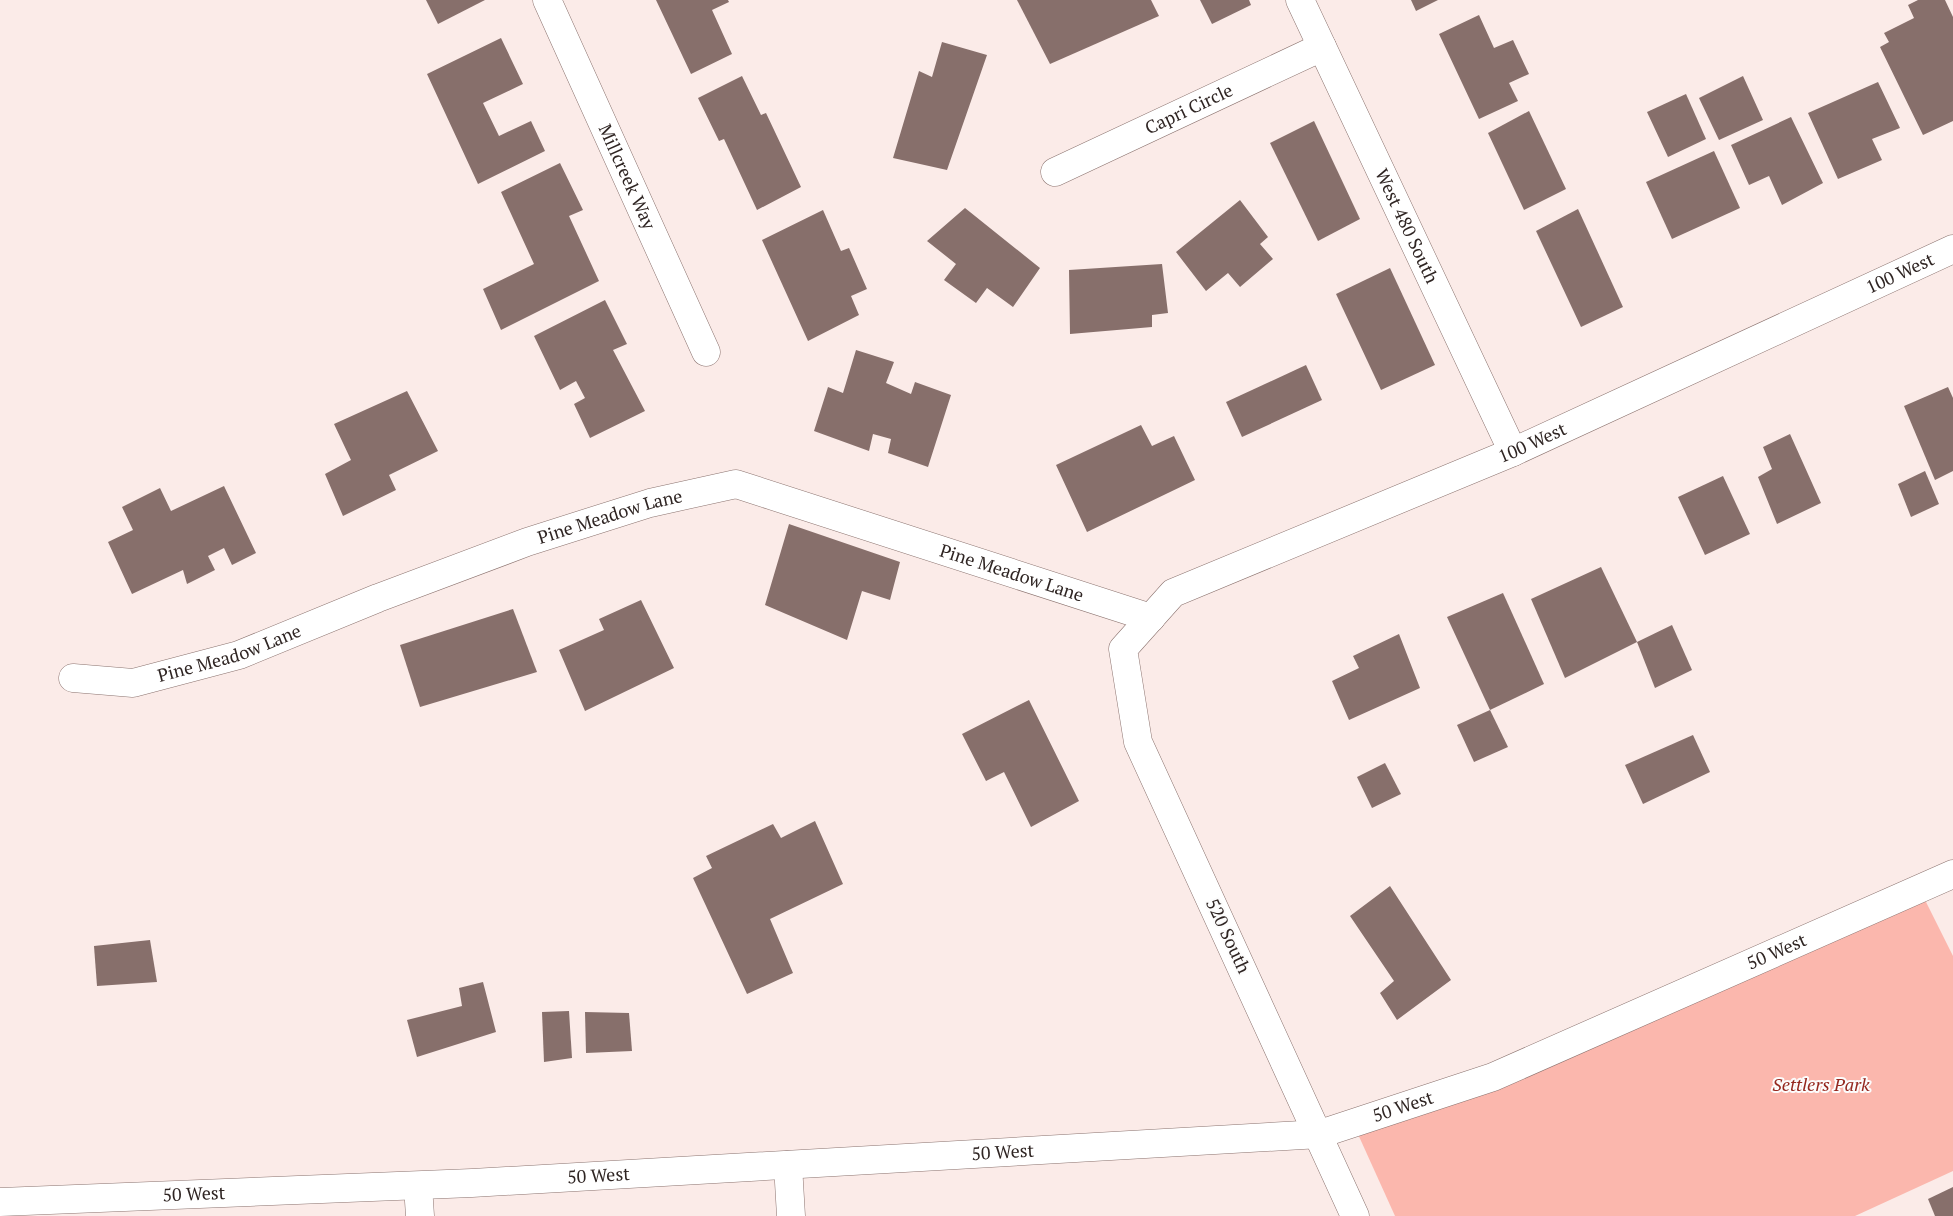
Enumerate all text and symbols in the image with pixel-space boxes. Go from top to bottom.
street label: Capri Circle [1141,77,1236,139]
street label: Millcreek Way [594,120,662,234]
street label: West 480 South [1370,165,1445,287]
street label: 100 West [1862,246,1938,299]
street label: 100 West [1494,416,1570,468]
street label: Pine Meadow Lane [534,483,684,549]
street label: Pine Meadow Lane [937,538,1087,607]
street label: Pine Meadow Lane [155,618,304,687]
street label: 520 South [1201,894,1257,977]
street label: 50 West [1743,927,1810,975]
park label: Settlers Park [1772,1072,1870,1096]
street label: 50 West [1369,1084,1436,1127]
street label: 50 West [971,1138,1035,1165]
street label: 50 West [566,1161,631,1188]
street label: 50 West [162,1180,226,1206]

